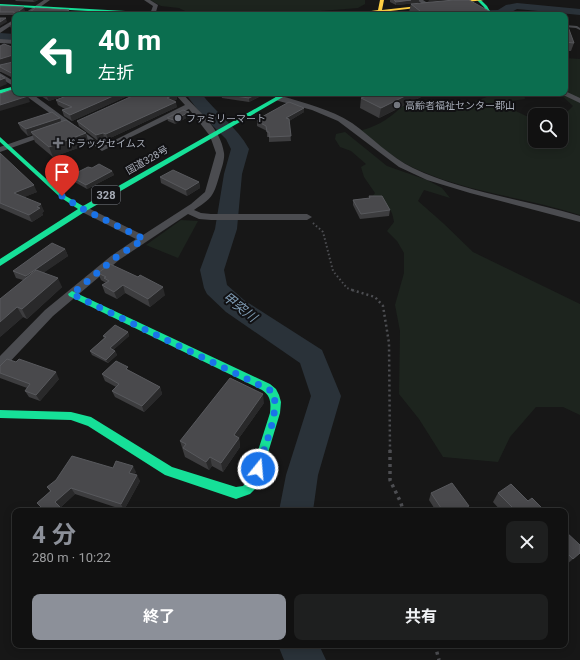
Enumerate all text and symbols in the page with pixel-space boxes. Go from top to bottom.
text: 40 m [98,24,161,57]
icon: left [32,28,84,80]
text: 左折 [98,62,134,83]
marker: 高齢者福祉センター郡山 [392,100,402,110]
place label: 高齢者福祉センター郡山 [405,100,515,111]
map controls [528,108,568,148]
button: search [528,108,568,148]
marker: ファミリーマート [173,113,183,123]
place label: ファミリーマート [186,113,266,124]
marker: ドラッグセイムス [53,138,63,148]
place label: ドラッグセイムス [66,138,146,149]
street label: 国道328号 [124,144,170,176]
pin [45,155,79,196]
icon: arrive [51,161,73,183]
road number: 328 [92,186,120,204]
water label: 甲突川 [220,289,262,326]
position arrow [237,448,279,490]
text: 4 分 [32,521,76,549]
button: close [506,521,548,563]
text: 280 m · 10:22 [32,550,111,565]
button: 終了 [32,594,286,640]
button: 共有 [294,594,548,640]

